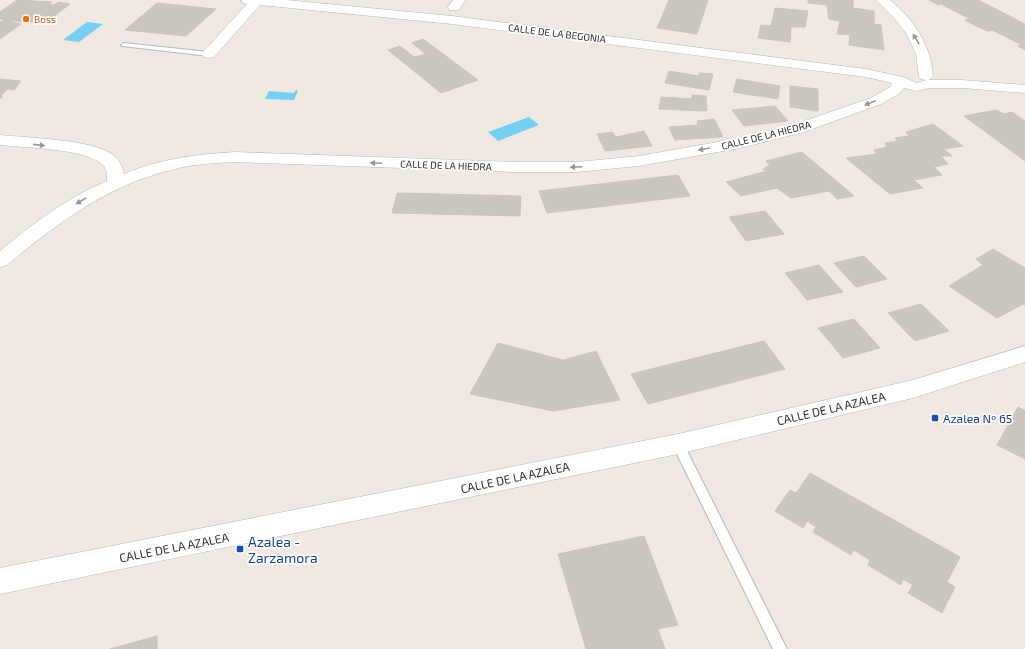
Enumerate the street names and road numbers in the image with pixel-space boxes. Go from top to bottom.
street label: CALLE DE LA BEGONIA [507,21,607,45]
street label: CALLE DE LA HIEDRA [720,118,813,152]
street label: CALLE DE LA HIEDRA [400,157,493,173]
street label: CALLE DE LA AZALEA [775,389,887,427]
street label: CALLE DE LA AZALEA [459,458,571,495]
street label: CALLE DE LA AZALEA [118,529,230,564]

